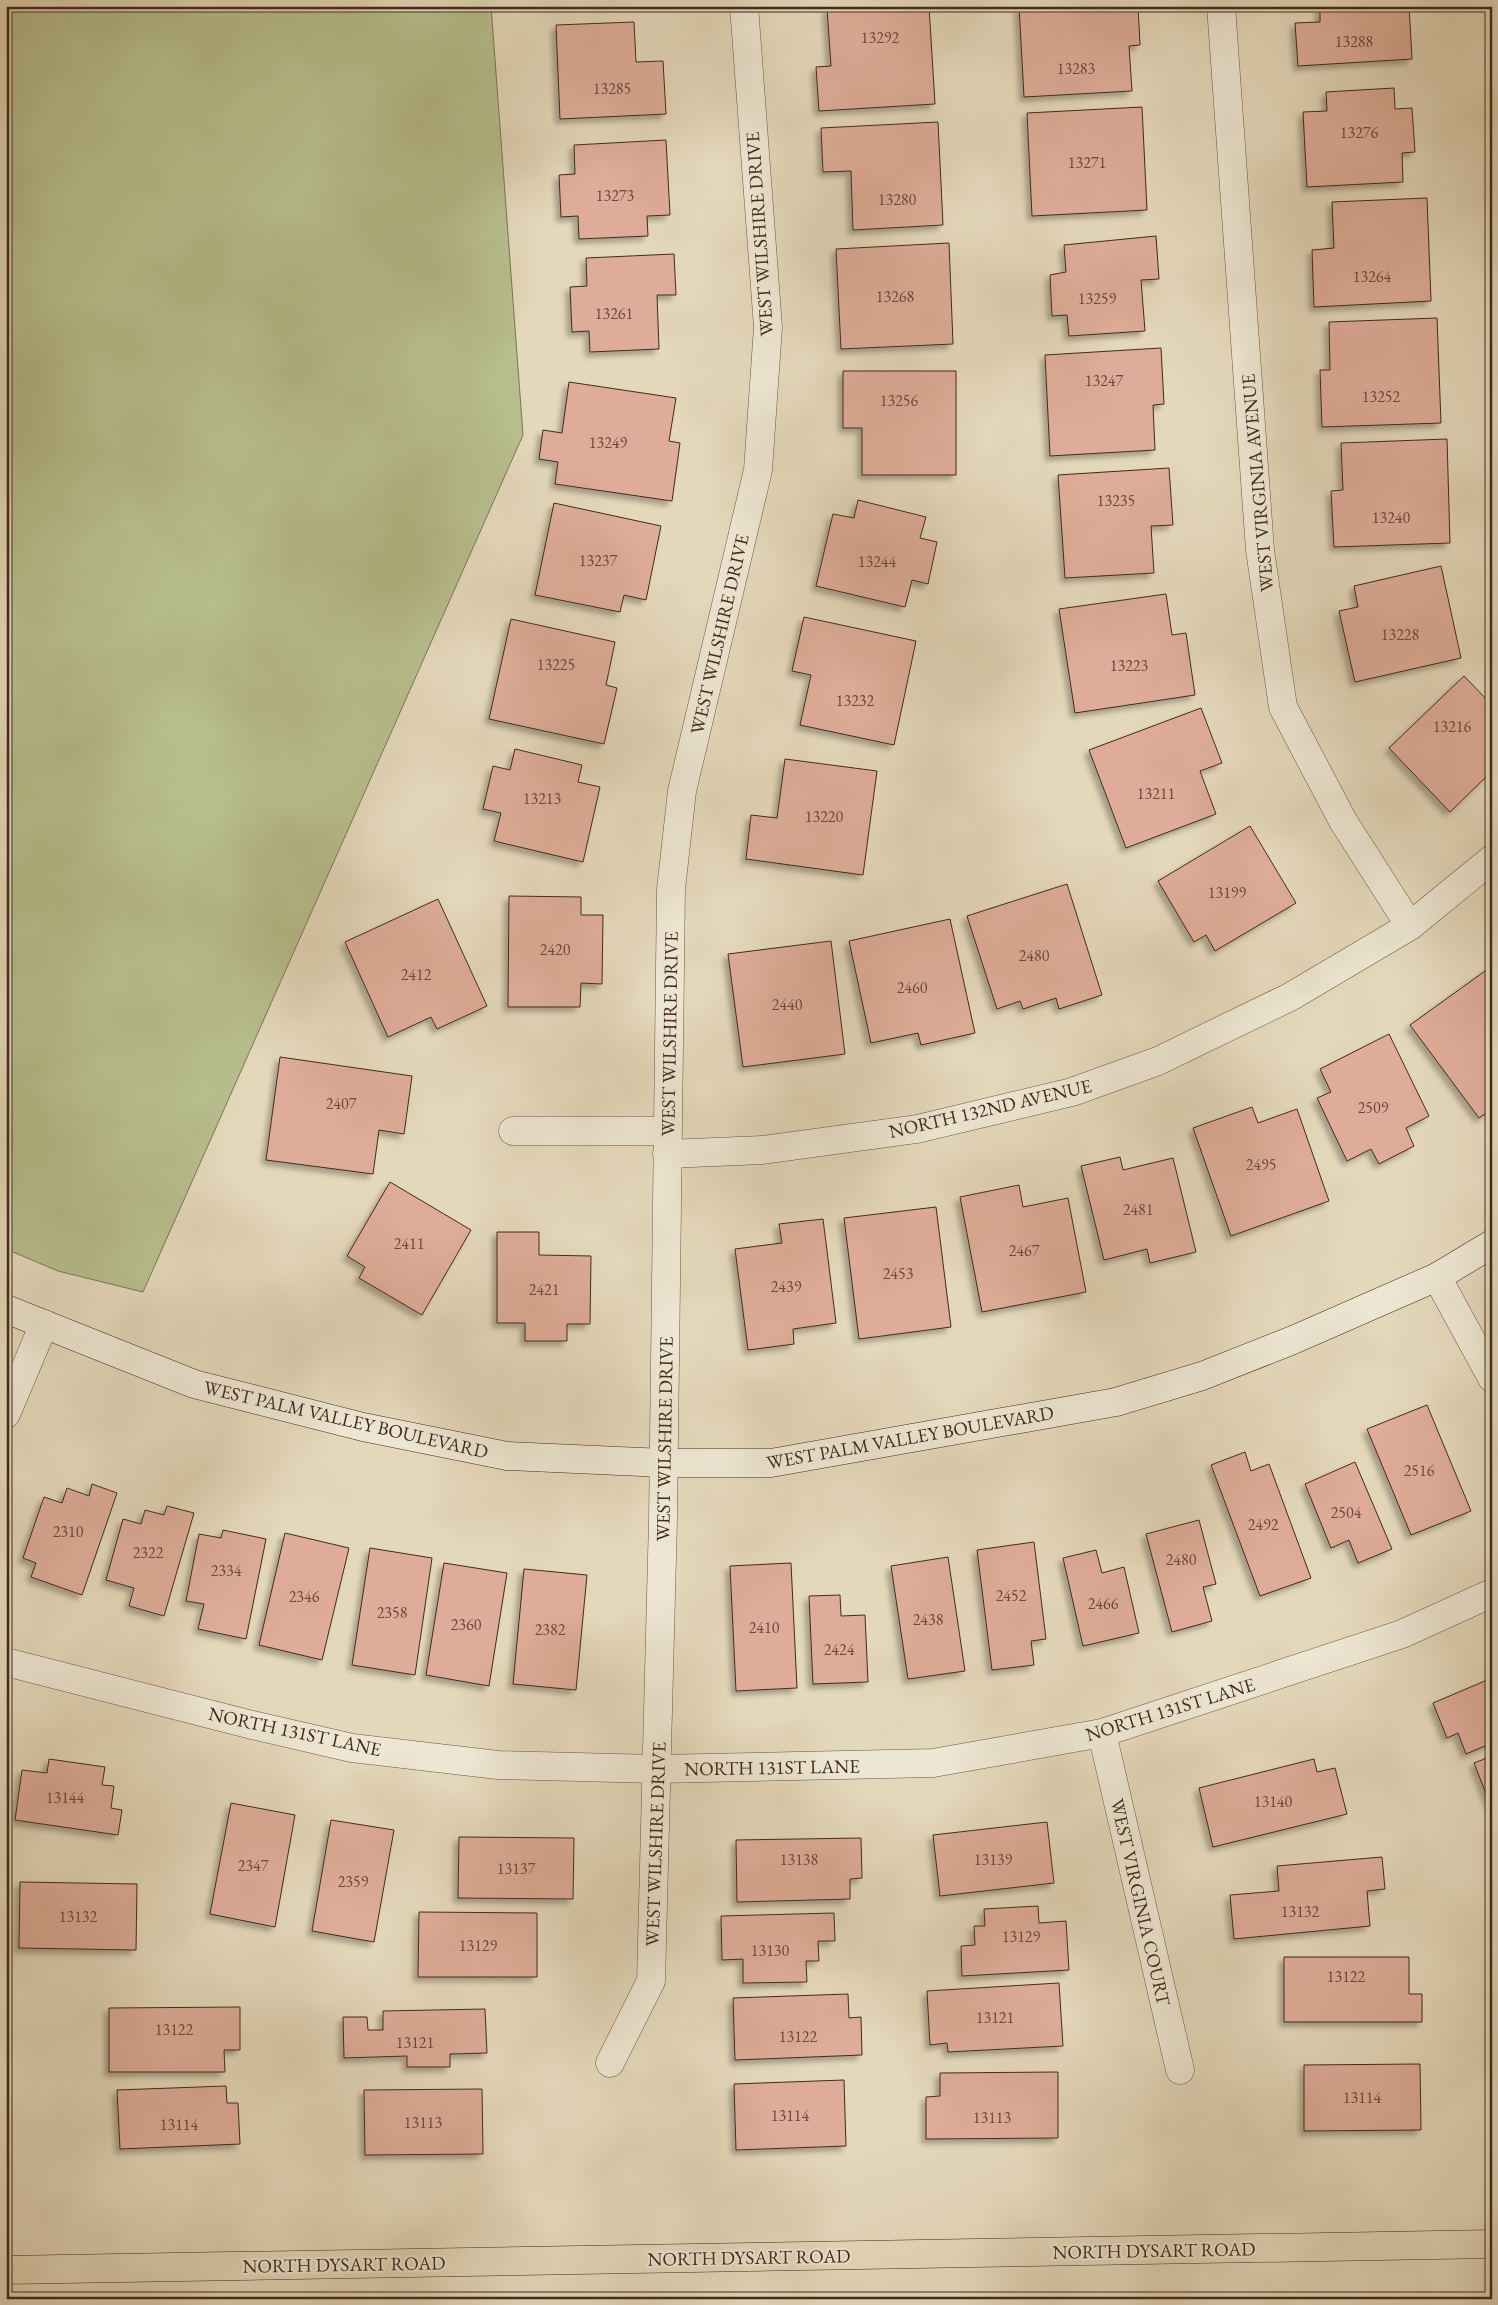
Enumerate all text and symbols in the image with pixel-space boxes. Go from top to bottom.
house number: 13292 [861,27,900,48]
house number: 13288 [1335,31,1374,52]
house number: 13283 [1057,58,1096,79]
house number: 13285 [593,78,631,99]
house number: 13276 [1340,122,1379,143]
street label: WEST WILSHIRE DRIVE [740,131,779,337]
house number: 13271 [1068,152,1106,173]
house number: 13273 [596,185,635,206]
house number: 13280 [878,189,917,210]
house number: 13264 [1353,266,1392,287]
house number: 13268 [876,286,915,307]
house number: 13259 [1078,288,1117,309]
house number: 13261 [595,303,633,324]
house number: 13247 [1085,370,1124,391]
street label: WEST VIRGINIA AVENUE [1235,373,1279,593]
house number: 13252 [1362,386,1401,407]
house number: 13256 [880,390,919,411]
house number: 13249 [589,432,628,453]
house number: 13235 [1097,490,1135,511]
house number: 13240 [1372,507,1411,528]
street label: WEST WILSHIRE DRIVE [684,531,755,737]
house number: 13237 [579,550,618,571]
house number: 13244 [858,551,897,572]
house number: 13228 [1381,624,1420,645]
house number: 13225 [537,654,575,675]
house number: 13223 [1110,655,1149,676]
house number: 13232 [836,690,875,711]
house number: 13216 [1433,716,1472,737]
house number: 13211 [1137,783,1175,804]
house number: 13213 [523,788,562,809]
house number: 13220 [805,806,844,827]
house number: 13199 [1208,882,1247,903]
street label: WEST WILSHIRE DRIVE [655,931,684,1137]
house number: 2420 [540,939,571,960]
house number: 2480 [1019,945,1050,966]
house number: 2412 [401,964,432,985]
house number: 2460 [897,977,928,998]
house number: 2440 [772,994,803,1015]
street label: NORTH 132ND AVENUE [886,1073,1094,1144]
house number: 2407 [326,1093,357,1114]
house number: 2509 [1358,1097,1389,1118]
house number: 2495 [1246,1154,1276,1175]
house number: 2481 [1123,1199,1153,1220]
house number: 2411 [394,1233,424,1254]
house number: 2467 [1009,1240,1040,1261]
house number: 2453 [883,1263,914,1284]
house number: 2439 [771,1276,802,1297]
house number: 2421 [529,1279,559,1300]
street label: WEST WILSHIRE DRIVE [650,1336,679,1542]
street label: WEST PALM VALLEY BOULEVARD [201,1375,491,1464]
street label: WEST PALM VALLEY BOULEVARD [764,1400,1056,1475]
house number: 2516 [1404,1460,1435,1481]
house number: 2504 [1331,1502,1362,1523]
house number: 2492 [1248,1514,1279,1535]
house number: 2310 [53,1521,84,1542]
house number: 2322 [133,1542,164,1563]
house number: 2480 [1166,1549,1197,1570]
house number: 2334 [211,1560,242,1581]
house number: 2452 [996,1585,1027,1606]
house number: 2346 [289,1586,320,1607]
house number: 2466 [1088,1593,1119,1614]
house number: 2358 [377,1602,408,1623]
house number: 2438 [913,1609,944,1630]
house number: 2360 [451,1614,482,1635]
house number: 2410 [749,1617,780,1638]
house number: 2382 [535,1619,566,1640]
house number: 2424 [824,1639,855,1660]
street label: NORTH 131ST LANE [1082,1672,1258,1747]
street label: NORTH 131ST LANE [206,1701,384,1762]
street label: WEST WILSHIRE DRIVE [639,1741,672,1947]
street label: NORTH 131ST LANE [684,1753,860,1782]
house number: 13144 [46,1787,85,1808]
house number: 13140 [1254,1791,1293,1812]
street label: WEST VIRGINIA COURT [1105,1796,1177,2008]
house number: 13138 [780,1849,819,1870]
house number: 13139 [974,1849,1013,1870]
house number: 2347 [238,1855,269,1876]
house number: 13137 [497,1858,536,1879]
house number: 2359 [338,1871,369,1892]
house number: 13132 [1281,1901,1320,1922]
house number: 13132 [59,1906,98,1927]
house number: 13129 [1002,1926,1041,1947]
house number: 13129 [459,1935,498,1956]
house number: 13130 [751,1940,790,1961]
house number: 13122 [1327,1966,1366,1987]
house number: 13121 [976,2007,1014,2028]
house number: 13122 [155,2019,194,2040]
house number: 13122 [779,2026,818,2047]
house number: 13121 [396,2032,434,2053]
house number: 13114 [1343,2087,1382,2108]
house number: 13114 [771,2105,810,2126]
house number: 13113 [973,2107,1012,2128]
house number: 13113 [404,2112,443,2133]
house number: 13114 [160,2114,199,2135]
street label: NORTH DYSART ROAD [1052,2236,1256,2265]
street label: NORTH DYSART ROAD [647,2243,851,2272]
street label: NORTH DYSART ROAD [242,2250,446,2279]

